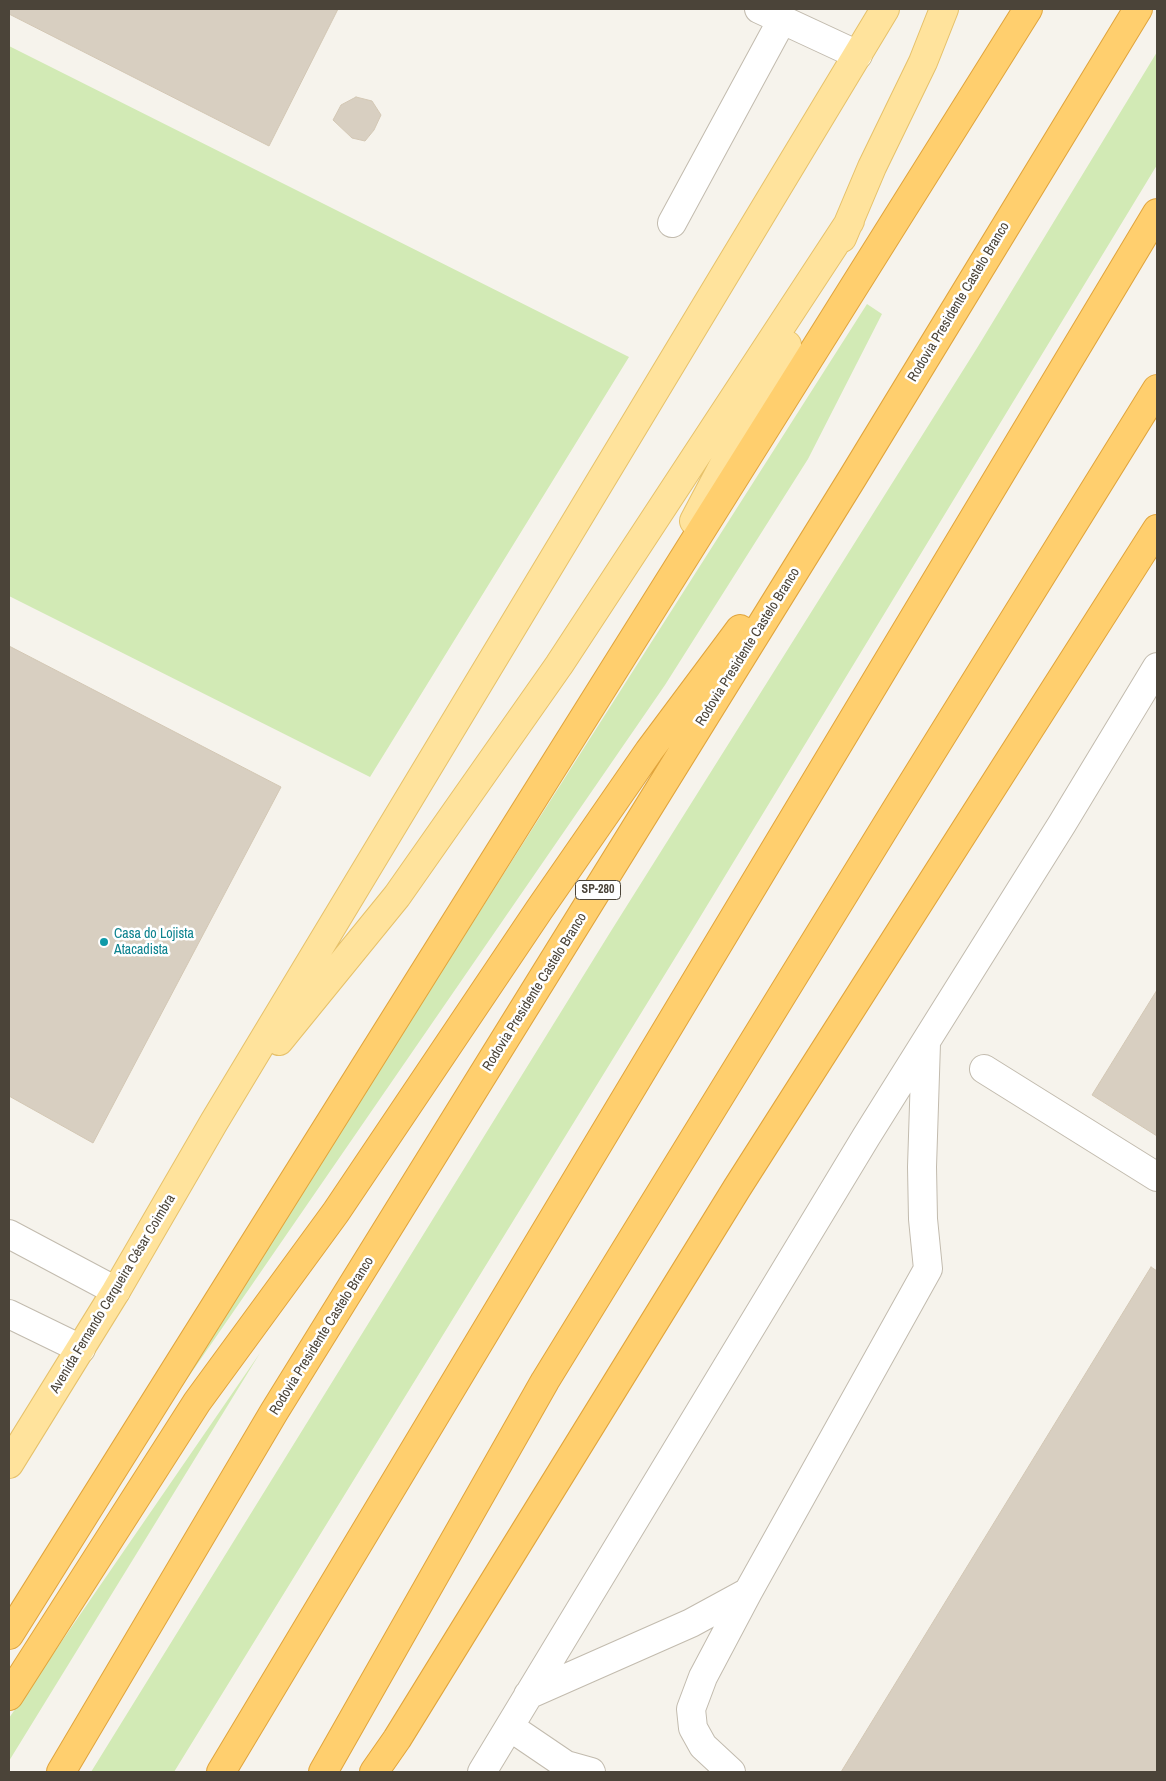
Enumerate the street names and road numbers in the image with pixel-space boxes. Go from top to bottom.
street label: Rodovia Presidente Castelo Branco [905,219,1013,385]
street label: Rodovia Presidente Castelo Branco [692,565,804,729]
road number: SP-280 [576,880,620,900]
street label: Rodovia Presidente Castelo Branco [479,910,591,1074]
street label: Avenida Fernando Cerqueira César Coimbra [47,1192,179,1396]
street label: Rodovia Presidente Castelo Branco [266,1254,378,1418]

